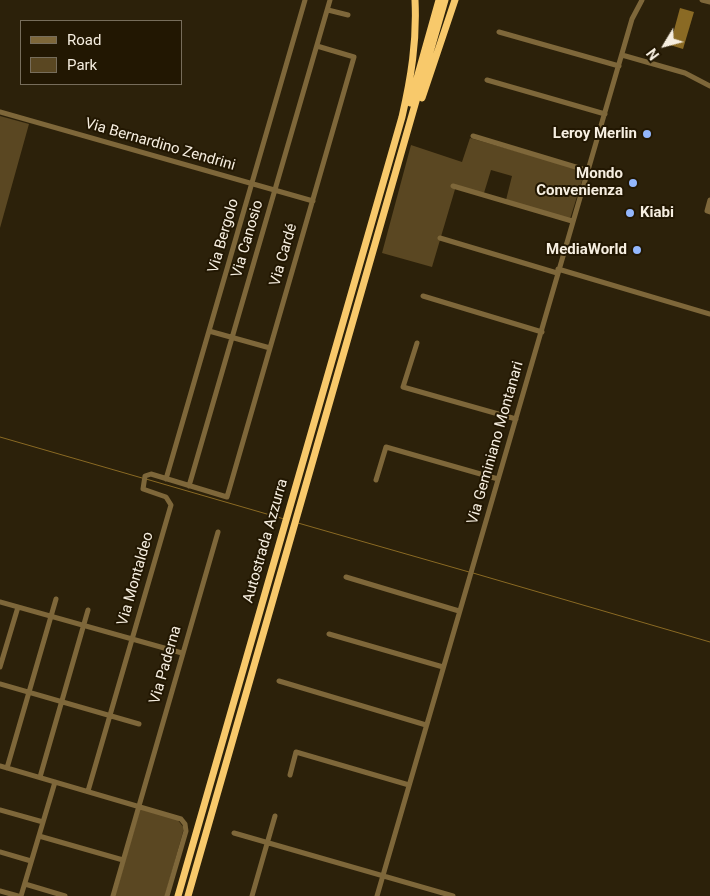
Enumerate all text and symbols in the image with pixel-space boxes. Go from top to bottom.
legend [20,20,182,85]
north arrow [640,20,690,70]
text: Road [67,31,101,49]
text: N [644,45,662,63]
text: Park [67,56,97,74]
street label: Via Bernardino Zendrini [83,115,237,175]
place label: Leroy Merlin [553,125,637,143]
marker: Leroy Merlin [641,128,653,140]
place label: Mondo Convenienza [536,165,623,200]
marker: Mondo Convenienza [627,177,639,189]
street label: Via Bergolo [205,197,243,275]
street label: Via Canosio [228,198,268,280]
place label: Kiabi [640,204,674,222]
marker: Kiabi [624,207,636,219]
street label: Via Cardé [266,222,302,288]
place label: MediaWorld [546,241,627,259]
marker: MediaWorld [631,244,643,256]
street label: Via Geminiano Montanari [464,359,528,527]
street label: Autostrada Azzurra [240,477,292,605]
street label: Via Montaldeo [114,530,158,628]
street label: Via Paderna [146,624,186,706]

